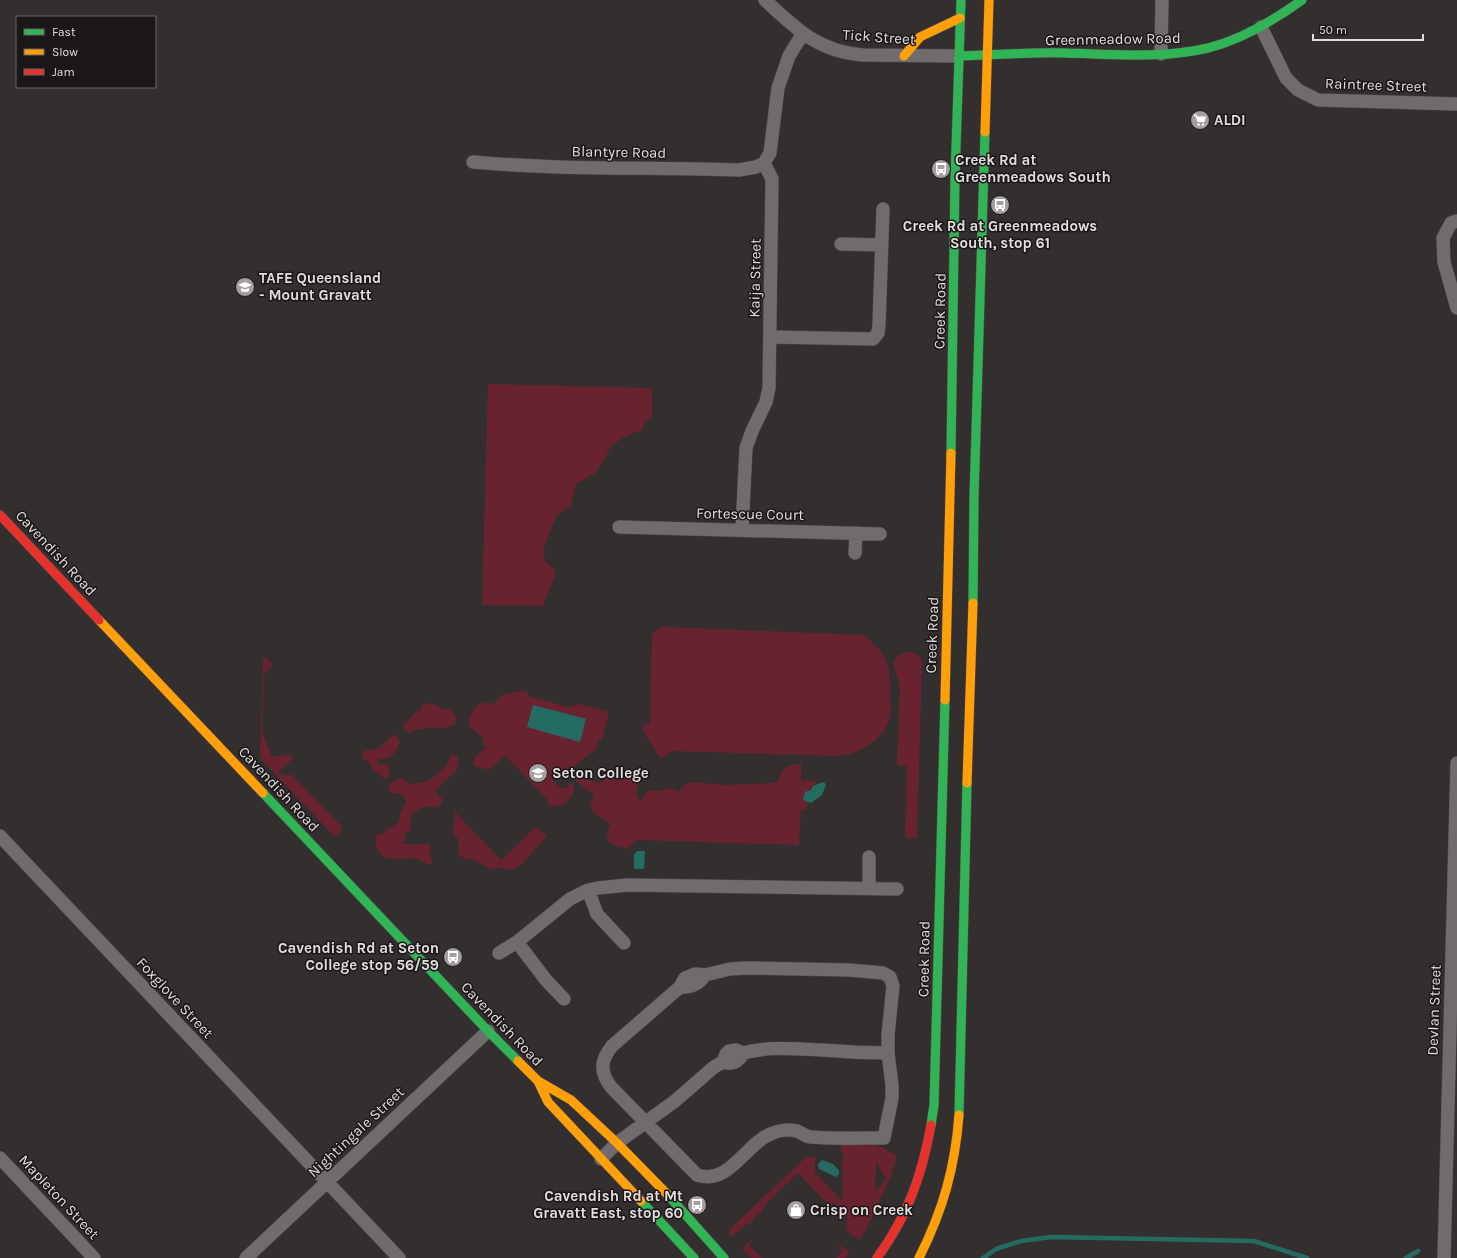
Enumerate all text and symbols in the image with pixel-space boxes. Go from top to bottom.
legend [16,16,156,88]
scale bar [1313,16,1423,42]
text: 50 m [1319,23,1347,37]
text: Fast [52,25,76,39]
street label: Tick Street [842,25,916,49]
street label: Greenmeadow Road [1045,29,1181,49]
text: Slow [52,45,78,59]
text: Jam [52,65,75,79]
street label: Raintree Street [1325,74,1428,96]
supermarket icon: ALDI [1189,109,1211,131]
place label: ALDI [1214,111,1246,129]
street label: Blantyre Road [572,142,666,162]
place label: Creek Rd at Greenmeadows South [955,151,1111,186]
bus stop icon: Creek Rd at Greenmeadows South [930,158,952,180]
bus stop icon: Creek Rd at Greenmeadows South, stop 61 [989,194,1011,216]
place label: Creek Rd at Greenmeadows South, stop 61 [903,217,1097,252]
street label: Kaija Street [745,238,765,318]
place label: TAFE Queensland - Mount Gravatt [259,269,381,304]
street label: Creek Road [930,273,950,349]
school or university icon: TAFE Queensland - Mount Gravatt [234,276,256,298]
street label: Fortescue Court [696,504,804,524]
street label: Cavendish Road [12,507,100,599]
street label: Creek Road [922,596,942,674]
street label: Cavendish Road [235,743,323,835]
school or university icon: Seton College [527,762,549,784]
place label: Seton College [552,764,649,782]
street label: Creek Road [914,921,934,997]
place label: Cavendish Rd at Seton College stop 56/59 [278,939,439,974]
bus stop icon: Cavendish Rd at Seton College stop 56/59 [442,946,464,968]
street label: Foxglove Street [133,954,217,1042]
street label: Devlan Street [1423,964,1445,1056]
street label: Cavendish Road [457,978,547,1070]
street label: Nightingale Street [304,1083,408,1181]
street label: Mapleton Street [15,1151,103,1243]
place label: Cavendish Rd at Mt Gravatt East, stop 60 [533,1187,683,1222]
bus stop icon: Cavendish Rd at Mt Gravatt East, stop 60 [686,1194,708,1216]
shop icon: Crisp on Creek [785,1199,807,1221]
place label: Crisp on Creek [810,1201,913,1219]

